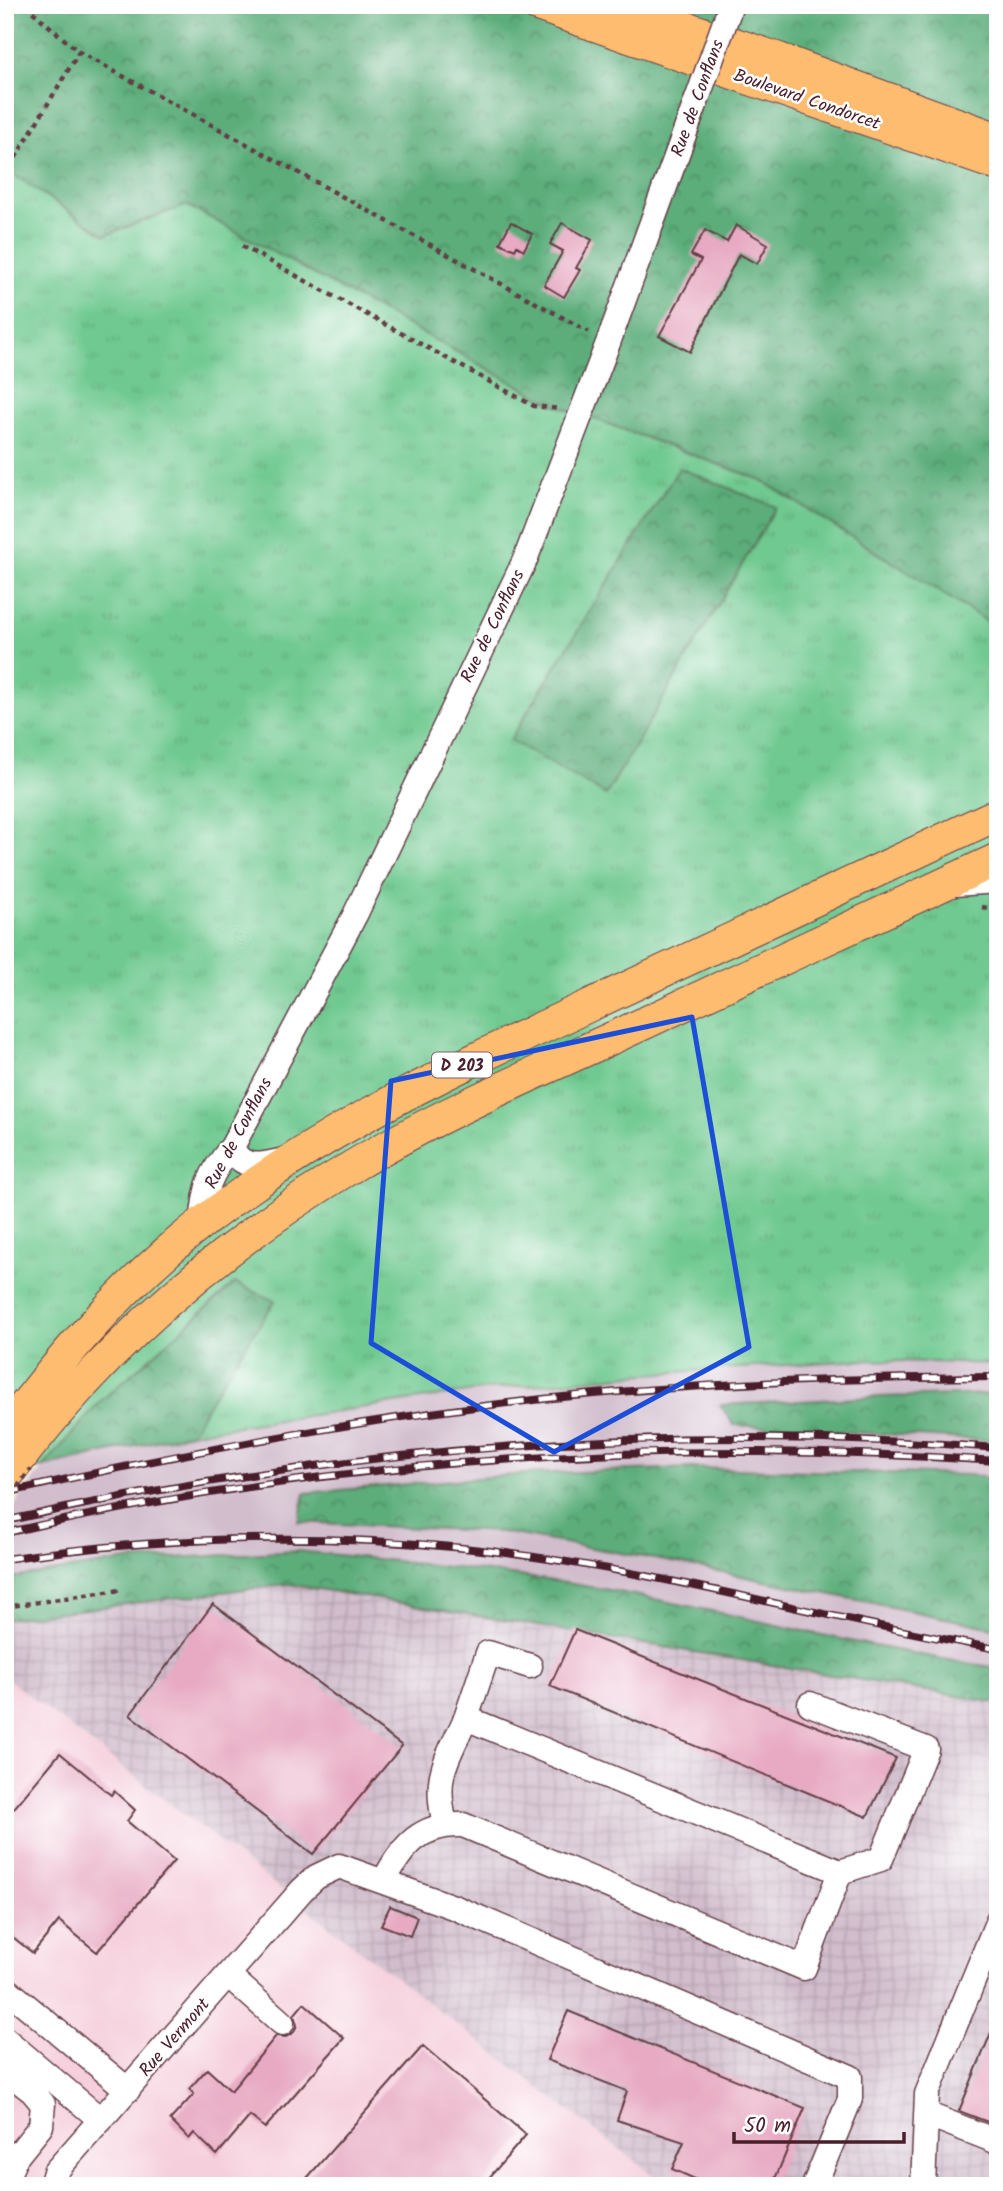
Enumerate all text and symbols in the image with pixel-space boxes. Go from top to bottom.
street label: Rue de Conflans [664,36,733,161]
street label: Boulevard Condorcet [729,62,885,139]
street label: Rue de Conflans [453,565,533,688]
road number: D 203 [432,1052,492,1078]
street label: Rue de Conflans [198,1072,281,1195]
street label: Rue Vermont [132,1991,219,2084]
scale bar [734,2100,903,2144]
text: 50 m [744,2110,791,2143]

